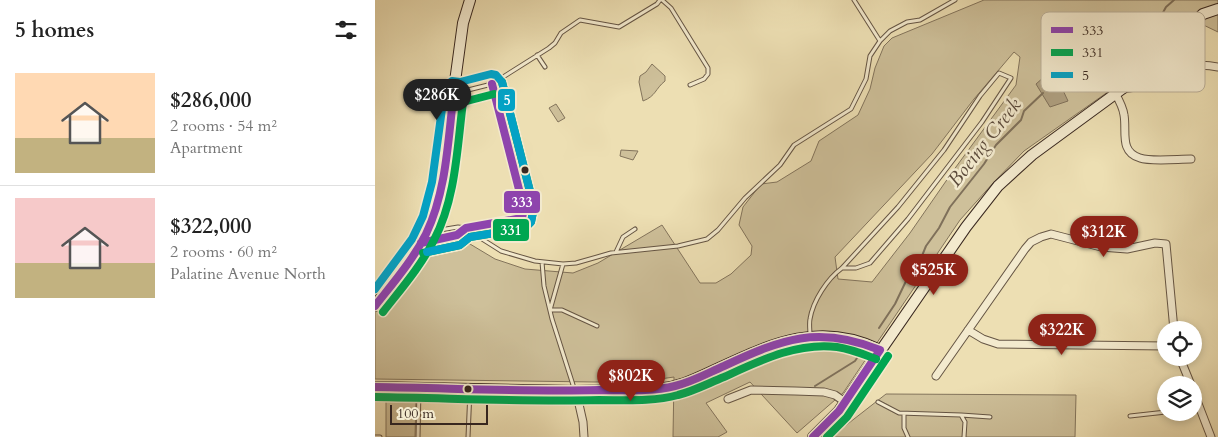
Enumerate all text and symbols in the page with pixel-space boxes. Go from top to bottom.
legend [1041,12,1205,92]
text: 5 homes [15,16,94,45]
icon: filters [332,16,360,44]
text: 333 [1082,21,1104,40]
text: 331 [1082,43,1104,62]
text: 5 [1082,66,1089,85]
pin: $286K [402,78,472,121]
text: $286K [414,84,460,106]
text: $286,000 [170,86,251,115]
line badge: 5 [497,88,516,112]
text: 5 [503,91,511,110]
water label: Boeing Creek [941,92,1028,192]
icon: home [55,93,115,153]
text: 2 rooms · 54 m² [170,115,277,137]
text: Apartment [170,137,243,159]
unlabelled marker [520,165,530,175]
line badge: 333 [503,190,541,214]
text: 333 [511,193,533,212]
text: $322,000 [170,212,251,241]
pin: $312K [1069,216,1139,258]
icon: home [55,218,115,278]
line badge: 331 [492,218,530,242]
text: 331 [500,221,522,240]
text: $312K [1081,221,1127,243]
text: 2 rooms · 60 m² [170,241,277,263]
pin: $525K [899,254,969,296]
text: $525K [911,259,957,281]
text: Palatine Avenue North [170,263,326,285]
pin: $322K [1027,314,1097,356]
text: $322K [1039,319,1085,341]
map controls [1157,321,1202,421]
button: locate [1157,321,1202,366]
pin: $802K [596,360,666,402]
text: $802K [608,365,654,387]
button: layers [1157,376,1202,421]
unlabelled marker [463,384,473,394]
scale bar [390,402,487,425]
text: 100 m [397,404,434,423]

